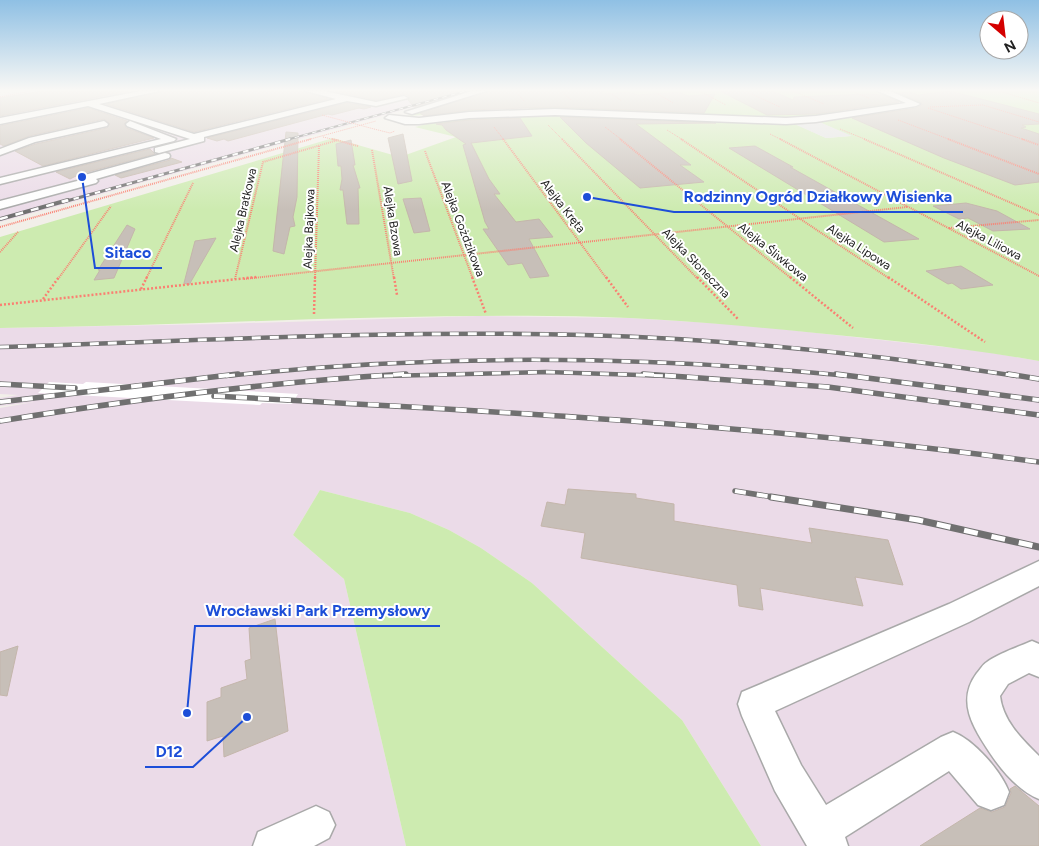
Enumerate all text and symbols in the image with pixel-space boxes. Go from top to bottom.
north arrow [979,10,1029,60]
text: N [1001,36,1019,56]
street label: Alejka Bratkowa [227,167,259,253]
street label: Alejka Kręta [538,177,588,235]
street label: Alejka Gożdzikowa [438,179,488,279]
callout: Rodzinny Ogród Działkowy Wisienka [674,181,963,212]
street label: Alejka Bzowa [381,185,405,257]
text: Rodzinny Ogród Działkowy Wisienka [684,187,952,206]
street label: Alejka Bajkowa [301,189,317,269]
street label: Alejka Liliowa [954,217,1024,263]
street label: Alejka Śliwkowa [735,220,811,284]
street label: Alejka Lipowa [824,221,894,273]
street label: Alejka Słoneczna [659,225,733,301]
callout: Sitaco [95,237,162,268]
text: Sitaco [105,243,151,262]
callout: Wrocławski Park Przemysłowy [195,595,440,626]
text: Wrocławski Park Przemysłowy [205,601,431,620]
callout: D12 [145,736,193,767]
text: D12 [155,742,183,761]

